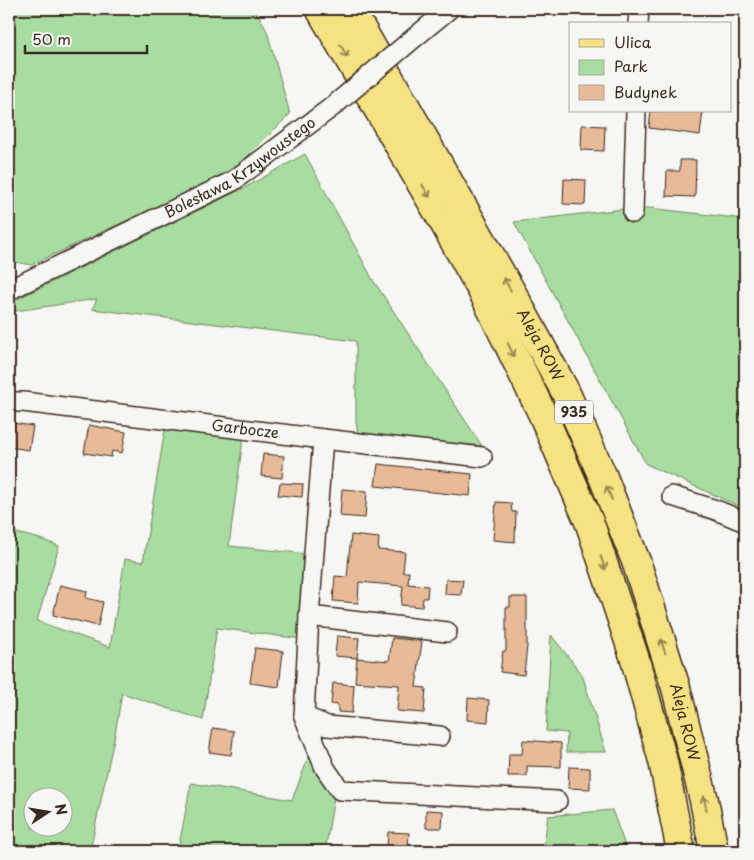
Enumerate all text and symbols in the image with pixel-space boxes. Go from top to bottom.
scale bar [25,22,148,54]
legend [569,22,732,112]
text: 50 m [32,27,71,50]
text: Ulica [614,30,652,53]
one-way arrow [340,43,350,57]
text: Park [614,54,648,77]
text: Budynek [614,80,677,103]
street label: Bolesława Krzywoustego [160,110,320,223]
one-way arrow [422,184,432,198]
one-way arrow [502,278,512,292]
street label: Aleja ROW [512,304,571,385]
one-way arrow [507,342,516,357]
road number: 935 [555,401,593,424]
street label: Garbocze [211,412,281,443]
one-way arrow [604,486,614,501]
one-way arrow [599,555,608,570]
one-way arrow [657,639,667,655]
street label: Aleja ROW [665,681,707,764]
north arrow [22,788,72,838]
one-way arrow [699,796,709,812]
text: N [50,802,73,817]

